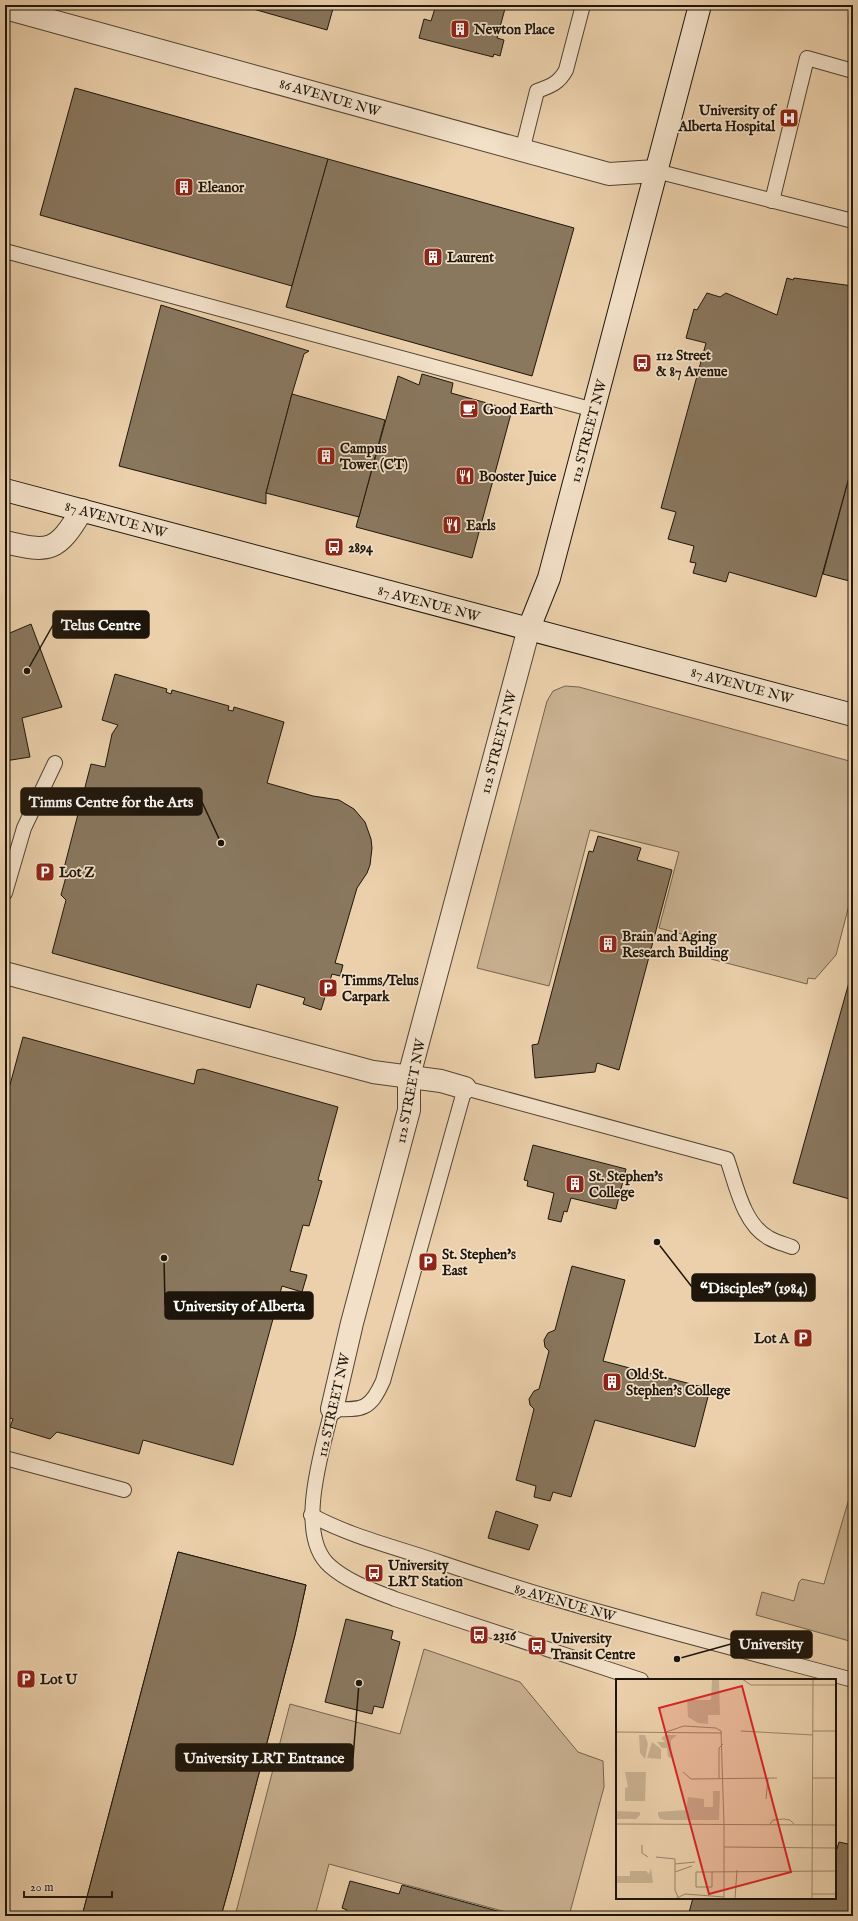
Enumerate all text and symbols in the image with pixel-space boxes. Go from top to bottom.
building icon: Newton Place [449,18,471,40]
place label: Newton Place [473,21,555,39]
street label: 86 AVENUE NW [277,75,383,121]
place label: University of Alberta Hospital [678,102,778,136]
hospital icon: University of Alberta Hospital [778,107,800,129]
building icon: Eleanor [173,176,195,198]
place label: Eleanor [198,179,245,197]
building icon: Laurent [422,246,444,268]
place label: Laurent [447,249,494,267]
place label: 112 Street & 87 Avenue [656,347,728,381]
bus stop icon: 112 Street & 87 Avenue [631,352,653,374]
street label: 112 STREET NW [567,377,612,485]
cafe icon: Good Earth [458,398,480,420]
place label: Good Earth [483,401,553,419]
place label: Campus Tower (CT) [339,440,408,474]
building icon: Campus Tower (CT) [315,445,337,467]
restaurant icon: Booster Juice [454,465,476,487]
place label: Booster Juice [479,468,557,486]
street label: 87 AVENUE NW [63,498,169,542]
restaurant icon: Earls [441,514,463,536]
place label: Earls [466,517,496,535]
bus stop icon: 2894 [323,536,345,558]
place label: 2894 [348,539,374,557]
street label: 87 AVENUE NW [376,582,482,626]
callout: Telus Centre [53,611,149,638]
text: Telus Centre [60,616,141,635]
street label: 87 AVENUE NW [689,664,795,708]
street label: 112 STREET NW [477,688,522,796]
callout: Timms Centre for the Arts [21,788,202,815]
text: Timms Centre for the Arts [28,793,194,812]
parking icon: Lot Z [34,861,56,883]
place label: Lot Z [59,864,94,882]
place label: Brain and Aging Research Building [622,928,730,962]
building icon: Brain and Aging Research Building [597,933,619,955]
place label: Timms/Telus Carpark [341,972,419,1006]
parking icon: Timms/Telus Carpark [317,977,339,999]
street label: 112 STREET NW [392,1037,430,1145]
place label: St. Stephen's College [589,1168,663,1202]
building icon: St. Stephen's College [564,1173,586,1195]
place label: St. Stephen's East [442,1246,516,1280]
parking icon: St. Stephen's East [417,1251,439,1273]
callout: “Disciples” (1984) [692,1274,815,1301]
text: “Disciples” (1984) [700,1279,808,1298]
callout: University of Alberta [165,1292,313,1319]
text: University of Alberta [172,1297,305,1316]
parking icon: Lot A [792,1327,814,1349]
place label: Lot A [754,1330,791,1348]
street label: 112 STREET NW [313,1351,355,1459]
place label: Old St. Stephen's College [626,1366,731,1400]
building icon: Old St. Stephen's College [601,1371,623,1393]
place label: University LRT Station [387,1557,464,1591]
bus stop icon: University LRT Station [363,1562,385,1584]
street label: 89 AVENUE NW [512,1580,618,1626]
bus stop icon: 2316 [468,1624,490,1646]
place label: 2316 [493,1627,517,1645]
place label: University Transit Centre [550,1630,636,1664]
callout: University [731,1631,812,1658]
bus stop icon: University Transit Centre [526,1635,548,1657]
text: University [738,1635,804,1654]
parking icon: Lot U [15,1668,37,1690]
place label: Lot U [40,1671,78,1689]
inset map [616,1679,836,1899]
callout: University LRT Entrance [176,1744,353,1771]
text: University LRT Entrance [182,1749,345,1768]
scale bar [24,1873,112,1899]
text: 20 m [30,1880,53,1895]

